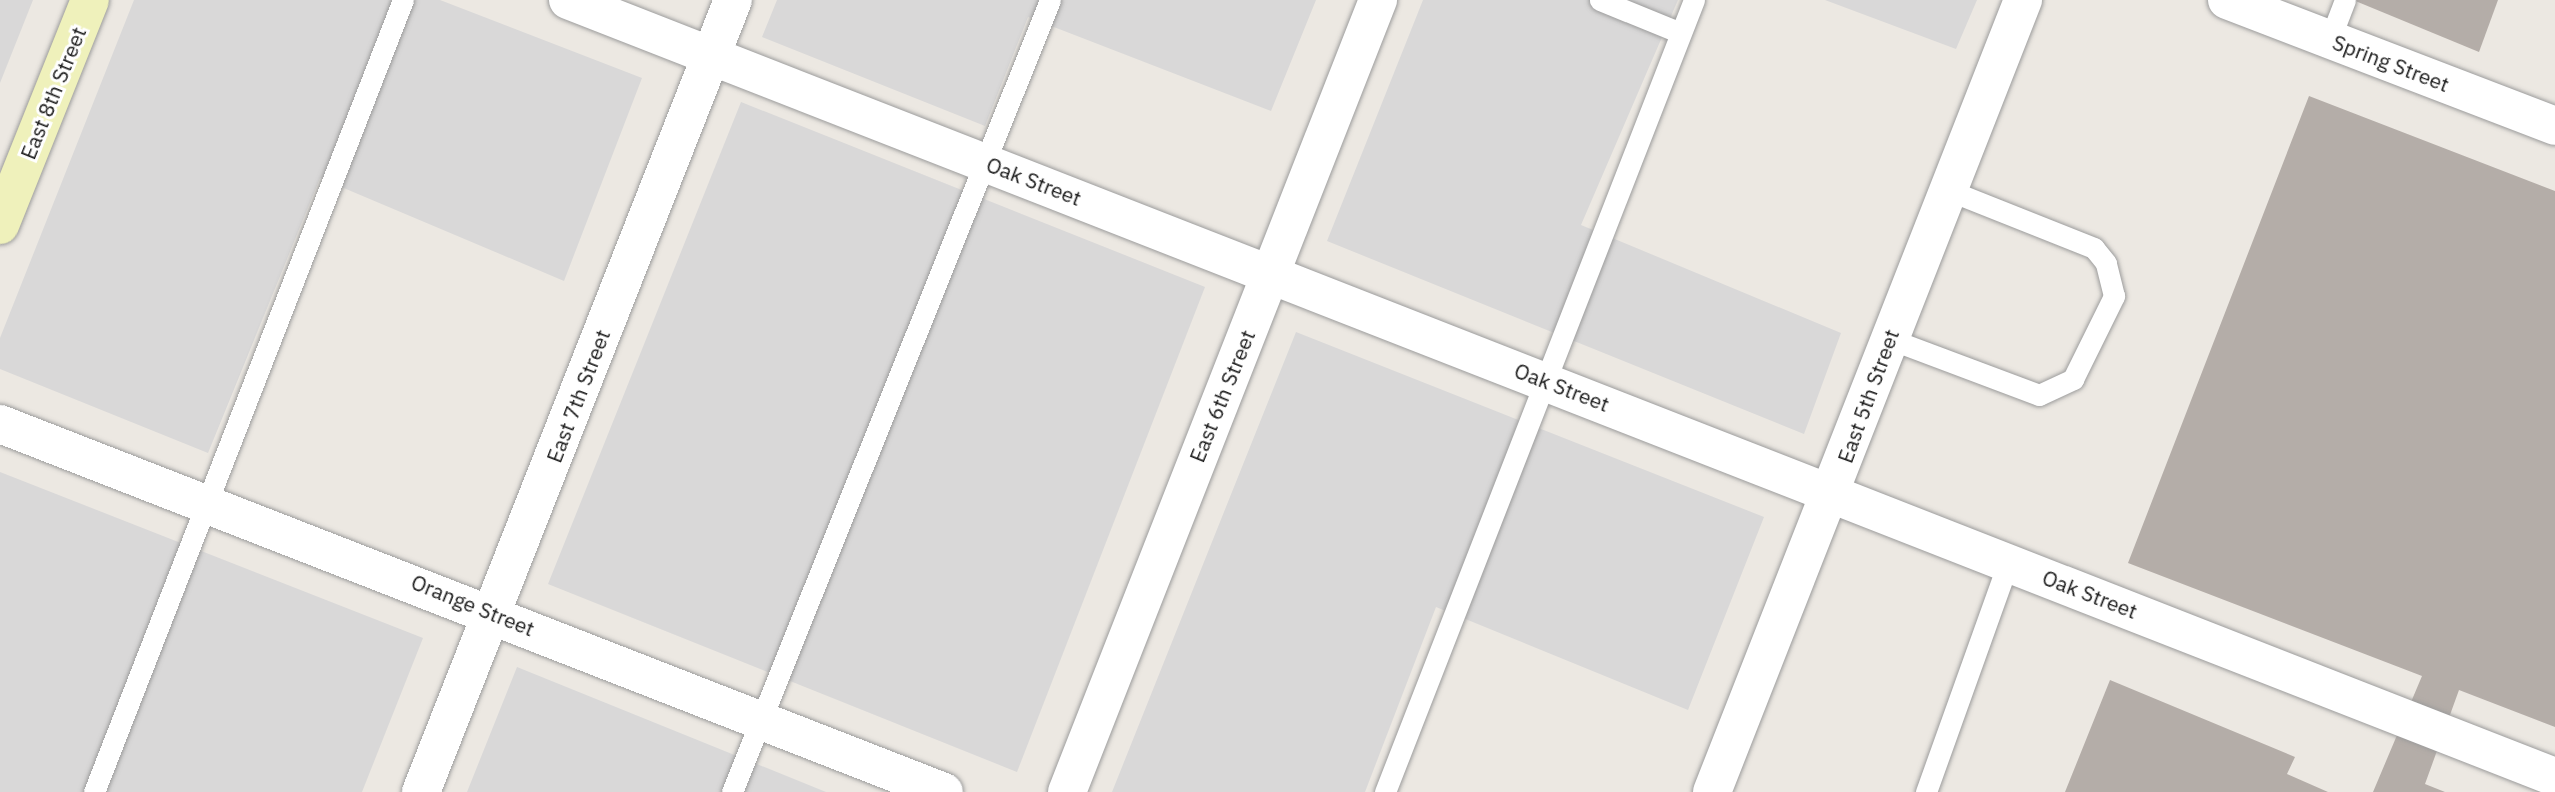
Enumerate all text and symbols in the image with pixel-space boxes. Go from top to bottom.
street label: East 8th Street [15,23,91,163]
street label: Spring Street [2329,29,2453,97]
street label: Oak Street [983,151,1085,211]
street label: East 7th Street [541,326,615,466]
street label: East 6th Street [1184,326,1260,466]
street label: East 5th Street [1832,326,1904,466]
street label: Oak Street [1511,357,1613,417]
street label: Oak Street [2039,564,2141,624]
street label: Orange Street [408,569,538,641]

